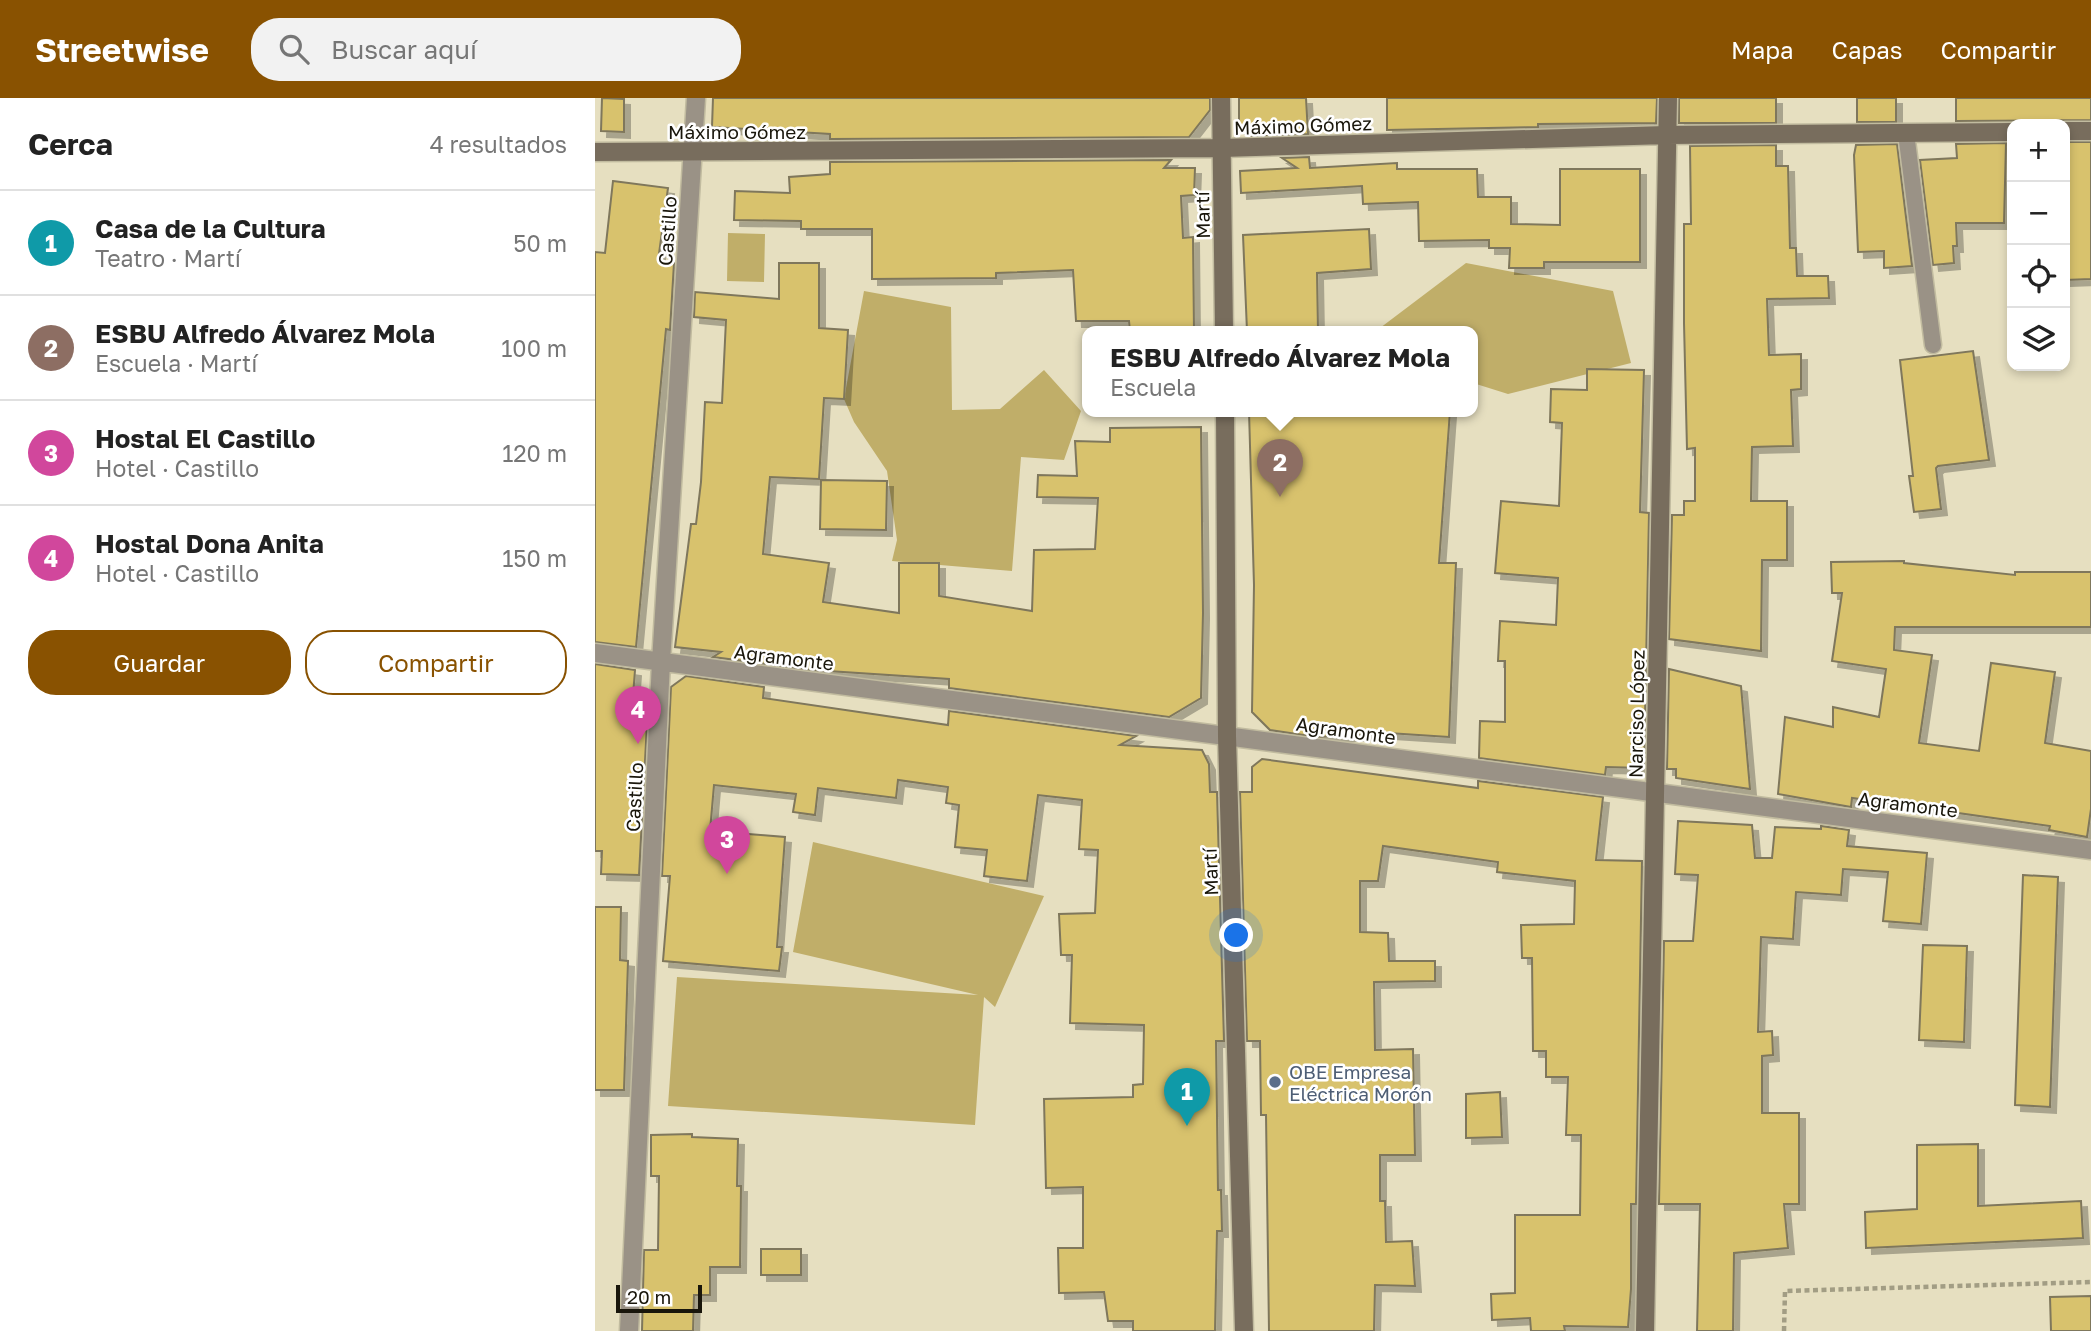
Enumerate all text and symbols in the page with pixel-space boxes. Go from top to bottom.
search box [251,18,741,81]
text: Streetwise [35,30,209,69]
icon: search [275,30,313,68]
text: Buscar aquí [331,34,477,65]
text: Mapa [1731,35,1794,64]
text: Capas [1832,35,1902,64]
text: Compartir [1940,35,2056,64]
street label: Máximo Gómez [1234,111,1372,139]
map controls [2007,119,2070,371]
button: + [2007,119,2070,182]
street label: Máximo Gómez [668,120,806,143]
text: Cerca [28,126,113,162]
text: 4 resultados [430,130,567,158]
button: − [2007,182,2070,245]
street label: Martí [1190,189,1214,239]
street label: Castillo [653,195,681,267]
text: Casa de la Cultura [95,213,326,244]
text: 1 [45,229,57,257]
text: 50 m [513,229,567,257]
text: Teatro · Martí [95,244,241,272]
button: locate [2007,245,2070,308]
button: layers [2007,308,2070,371]
text: ESBU Alfredo Álvarez Mola [95,318,435,349]
popup [1082,326,1478,417]
text: 2 [44,334,58,362]
text: 100 m [501,334,567,362]
text: ESBU Alfredo Álvarez Mola [1110,342,1450,373]
text: Escuela · Martí [95,349,257,377]
text: Escuela [1110,373,1196,401]
text: Hostal El Castillo [95,423,315,454]
text: 3 [44,439,58,467]
text: 120 m [502,439,567,467]
pin: 2 [1257,439,1303,497]
text: Hotel · Castillo [95,454,259,482]
text: Hostal Dona Anita [95,528,324,559]
text: 4 [44,544,58,572]
text: 150 m [502,544,567,572]
text: Hotel · Castillo [95,559,259,587]
button: Guardar [28,630,291,695]
button: Compartir [305,630,567,695]
street label: Agramonte [733,639,835,675]
street label: Narciso López [1623,650,1649,778]
pin: 4 [615,686,661,744]
street label: Agramonte [1295,712,1397,748]
street label: Castillo [621,762,647,832]
street label: Agramonte [1857,786,1959,822]
pin: 3 [704,816,750,874]
street label: Martí [1198,846,1222,896]
your location [1219,918,1253,952]
place label: OBE Empresa Eléctrica Morón [1289,1060,1432,1105]
pin: 1 [1164,1068,1210,1126]
marker: OBE Empresa Eléctrica Morón [1267,1074,1283,1090]
scale bar [616,1282,702,1314]
text: 20 m [627,1285,671,1308]

